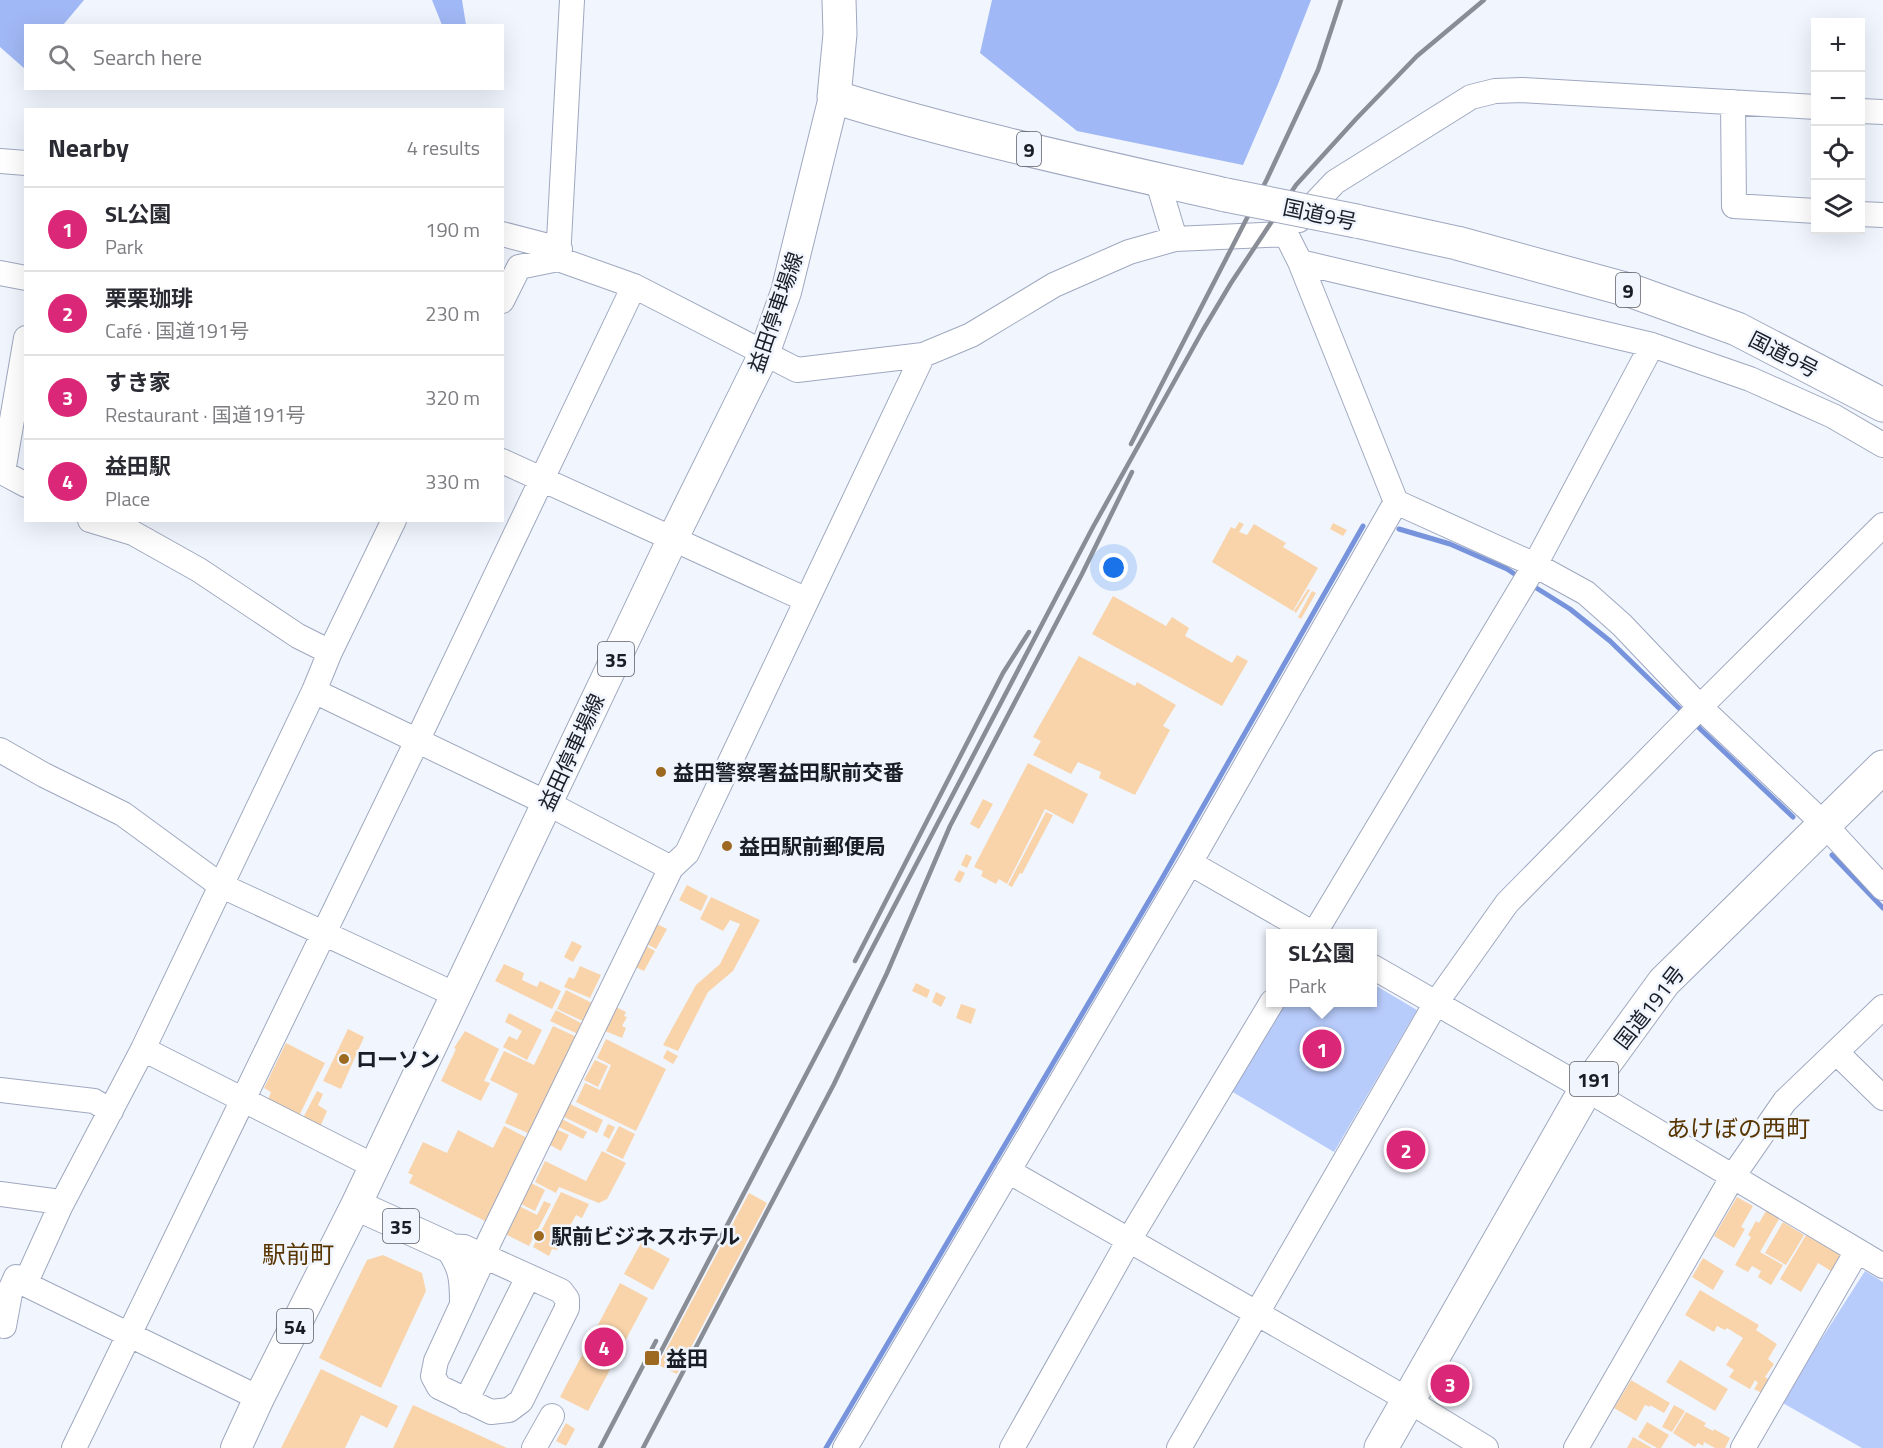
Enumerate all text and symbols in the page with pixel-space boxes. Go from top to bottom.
map controls [1811,18,1865,234]
button: + [1811,18,1865,72]
search box [24,24,504,90]
text: Search here [93,40,202,74]
icon: search [45,41,78,74]
button: − [1811,72,1865,126]
button: locate [1811,126,1865,180]
text: Nearby [48,128,129,167]
text: 4 results [407,132,480,163]
road number: 9 [1017,132,1041,166]
button: layers [1811,180,1865,234]
street label: 国道9号 [1280,191,1360,237]
text: SL公園 [105,197,171,231]
text: 1 [62,214,73,245]
text: 190 m [425,214,480,245]
text: Park [105,231,143,262]
street label: 益田停車場線 [739,247,811,377]
road number: 9 [1616,273,1640,307]
text: 栗栗珈琲 [105,281,193,315]
text: 2 [62,298,73,329]
text: 230 m [425,298,480,329]
text: Café · 国道191号 [105,315,249,346]
street label: 国道9号 [1743,323,1825,385]
text: すき家 [105,365,171,399]
text: 3 [62,382,73,413]
text: 320 m [425,382,480,413]
text: Restaurant · 国道191号 [105,399,306,430]
text: 益田駅 [105,449,171,483]
text: 4 [62,466,73,497]
text: 330 m [425,466,480,497]
text: Place [105,483,150,514]
your location [1099,553,1128,582]
road number: 35 [598,642,634,676]
street label: 益田停車場線 [530,688,612,816]
place label: 益田警察署益田駅前交番 [673,756,904,788]
marker: 益田警察署益田駅前交番 [654,765,668,779]
place label: 益田駅前郵便局 [739,830,886,862]
marker: 益田駅前郵便局 [720,839,734,853]
popup [1266,929,1377,1007]
text: SL公園 [1288,936,1355,970]
street label: 国道191号 [1606,958,1692,1056]
text: Park [1288,970,1327,1001]
pin: 1 [1302,1026,1342,1072]
place label: ローソン [356,1043,440,1075]
marker: ローソン [337,1052,351,1066]
road number: 191 [1570,1062,1618,1096]
district label: あけぼの西町 [1666,1110,1810,1146]
pin: 2 [1386,1128,1426,1172]
road number: 35 [383,1209,419,1243]
place label: 駅前ビジネスホテル [551,1220,740,1252]
marker: 駅前ビジネスホテル [532,1229,546,1243]
district label: 駅前町 [262,1236,334,1272]
road number: 54 [277,1309,313,1343]
pin: 4 [584,1324,624,1370]
place label: 益田 [666,1342,708,1374]
marker: 益田 [643,1349,661,1367]
pin: 3 [1430,1362,1470,1406]

